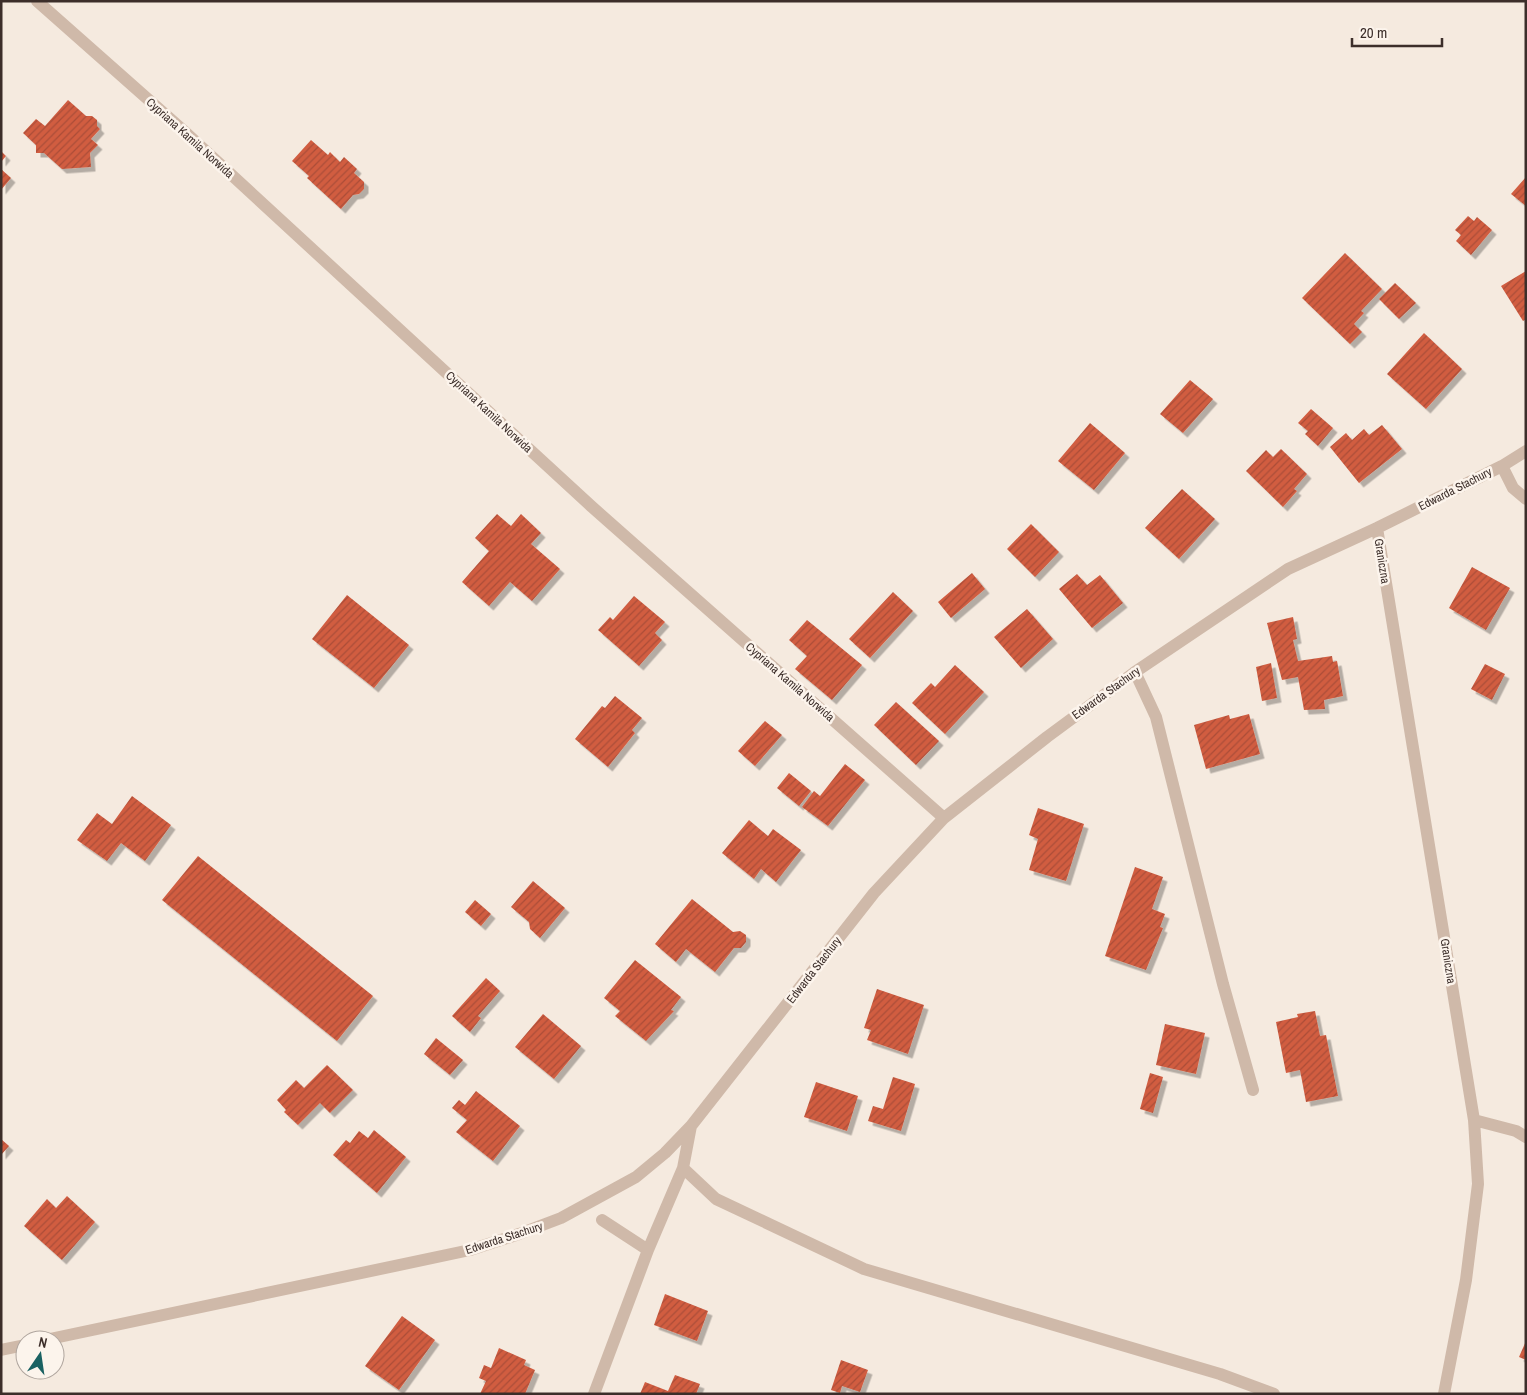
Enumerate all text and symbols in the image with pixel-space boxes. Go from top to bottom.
scale bar [1352,15,1442,47]
text: 20 m [1360,22,1387,43]
street label: Cypriana Kamila Norwida [143,94,238,182]
street label: Cypriana Kamila Norwida [442,368,536,457]
street label: Edwarda Stachury [1416,464,1495,514]
street label: Graniczna [1371,537,1394,585]
street label: Cypriana Kamila Norwida [742,639,838,725]
street label: Edwarda Stachury [1069,663,1143,723]
street label: Edwarda Stachury [783,933,845,1007]
street label: Graniczna [1437,937,1460,985]
street label: Edwarda Stachury [463,1218,545,1258]
north arrow [15,1330,65,1380]
text: N [37,1333,49,1352]

